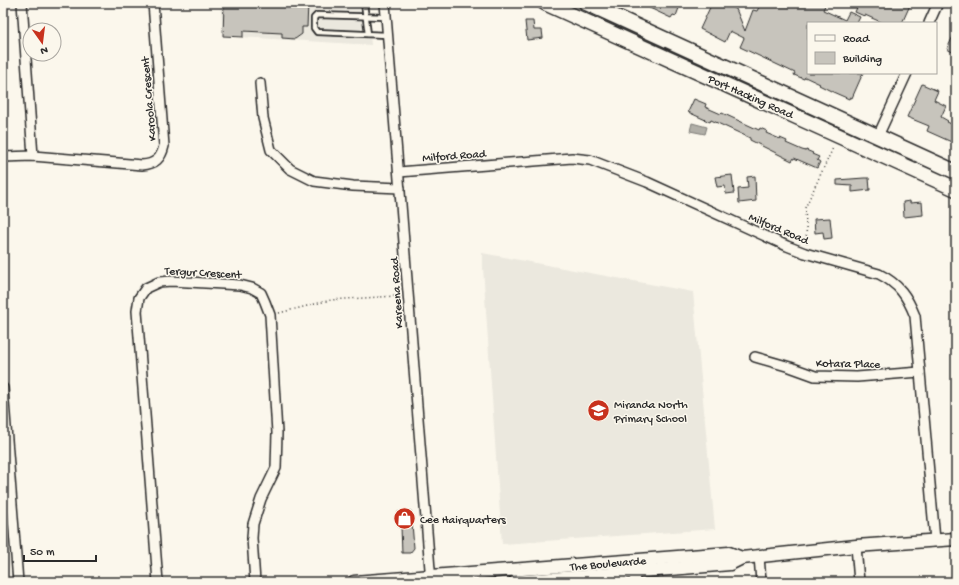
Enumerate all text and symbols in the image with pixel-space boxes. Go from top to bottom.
north arrow [22,22,62,62]
legend [807,22,937,74]
text: Road [843,33,870,47]
text: N [39,43,49,56]
text: Building [842,53,882,67]
street label: Karoola Crescent [139,55,161,141]
street label: Port Hacking Road [704,72,796,123]
street label: Milford Road [422,148,487,166]
street label: Milford Road [746,211,811,249]
street label: Kareena Road [388,256,407,329]
street label: Tergur Crescent [163,265,243,283]
street label: Kotara Place [816,357,881,373]
school or university icon: Miranda North Primary School [585,398,611,424]
place label: Miranda North Primary School [613,399,688,427]
shop icon: Cee Hairquarters [392,506,418,532]
place label: Cee Hairquarters [420,514,506,528]
scale bar [24,537,96,563]
text: 50 m [30,546,55,560]
street label: The Boulevarde [569,555,648,575]

